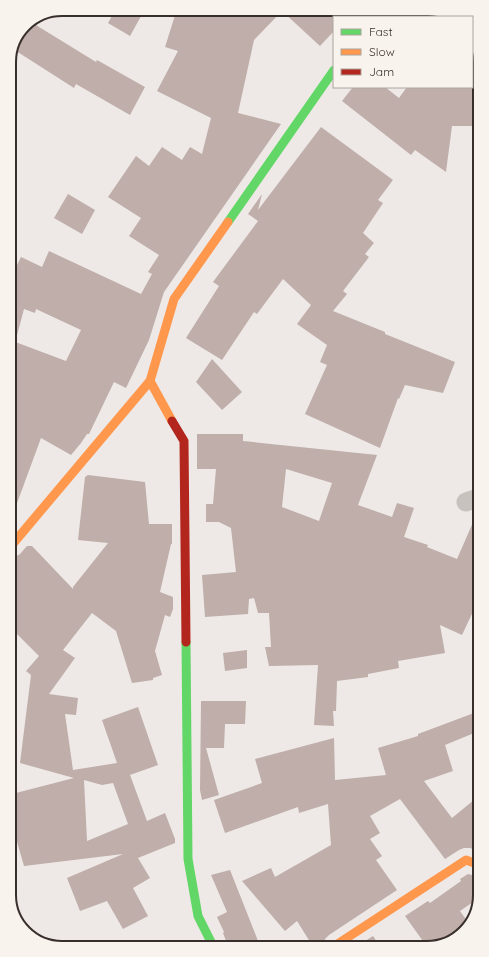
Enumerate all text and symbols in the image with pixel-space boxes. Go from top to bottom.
legend [333,16,473,88]
text: Fast [369,24,393,39]
text: Slow [369,44,395,59]
text: Jam [369,64,394,79]

